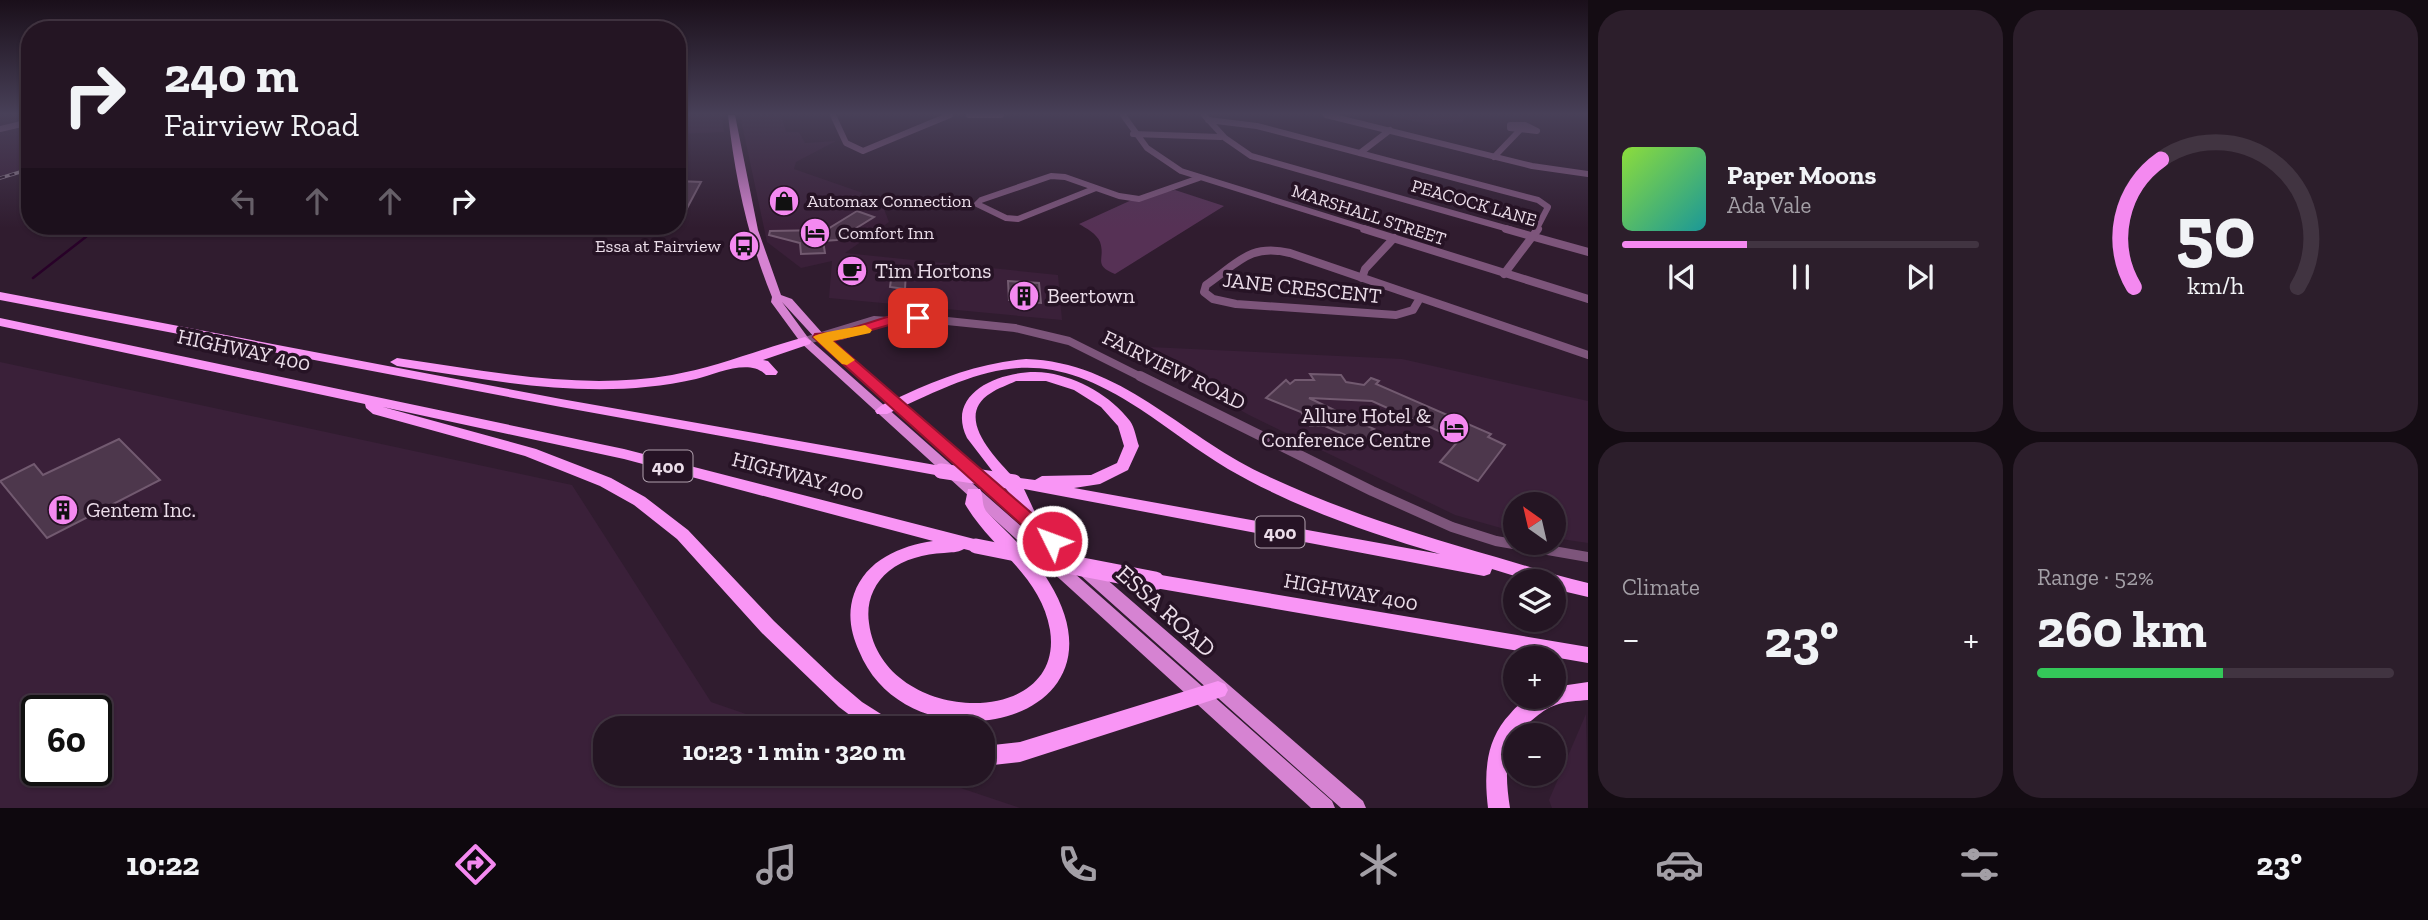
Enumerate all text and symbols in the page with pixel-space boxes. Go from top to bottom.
text: 240 m [164,46,299,105]
icon: right [49,49,140,140]
text: Fairview Road [164,106,359,144]
text: Paper Moons [1727,159,1876,191]
street label: PEACOCK LANE [1409,175,1539,231]
street label: MARSHALL STREET [1289,180,1449,250]
icon: left [225,182,263,220]
icon: ahead [298,182,336,220]
icon: ahead [371,182,409,220]
icon: right [444,182,482,220]
shop icon: Automax Connection [767,184,801,218]
text: 50 [2176,189,2255,277]
place label: Automax Connection [807,190,972,212]
text: Ada Vale [1727,191,1811,219]
hotel icon: Comfort Inn [798,216,832,250]
place label: Comfort Inn [838,222,935,244]
bus stop icon: Essa at Fairview [727,229,761,263]
place label: Essa at Fairview [595,235,721,257]
cafe icon: Tim Hortons [835,254,869,288]
place label: Tim Hortons [875,258,992,283]
icon: previous [1663,258,1701,296]
icon: pause [1782,258,1820,296]
icon: next [1901,258,1939,296]
street label: JANE CRESCENT [1221,267,1383,308]
text: km/h [2187,270,2244,300]
building icon: Beertown [1007,279,1041,313]
place label: Beertown [1047,283,1135,308]
pin [888,288,948,348]
icon: arrive [899,299,937,337]
street label: HIGHWAY 400 [175,323,313,376]
street label: FAIRVIEW ROAD [1099,324,1250,415]
place label: Allure Hotel & Conference Centre [1261,403,1431,452]
hotel icon: Allure Hotel & Conference Centre [1437,411,1471,445]
street label: HIGHWAY 400 [729,446,867,505]
road number: 400 [644,450,692,481]
north arrow [1503,492,1566,555]
map controls [1503,492,1566,786]
building icon: Gentem Inc. [46,493,80,527]
place label: Gentem Inc. [86,497,196,522]
position arrow [1015,504,1089,578]
road number: 400 [1256,516,1304,548]
street label: ESSA ROAD [1111,559,1222,663]
text: Range · 52% [2037,563,2154,591]
street label: HIGHWAY 400 [1282,567,1420,616]
button: layers [1503,569,1566,632]
text: Climate [1622,573,1700,601]
text: 260 km [2037,598,2207,660]
text: 23° [1764,608,1839,670]
text: − [1622,616,1640,662]
text: + [1963,616,1979,662]
button: + [1503,646,1566,709]
speed limit sign: 60 [21,695,112,786]
button: − [1503,723,1566,786]
text: 10:23 · 1 min · 320 m [683,735,905,767]
icon: directions [451,840,500,889]
icon: music [752,840,801,889]
icon: phone [1053,840,1102,889]
icon: climate [1354,840,1403,889]
icon: car [1655,840,1704,889]
icon: filters [1955,840,2004,889]
text: 10:22 [126,845,200,883]
text: 23° [2256,845,2302,883]

